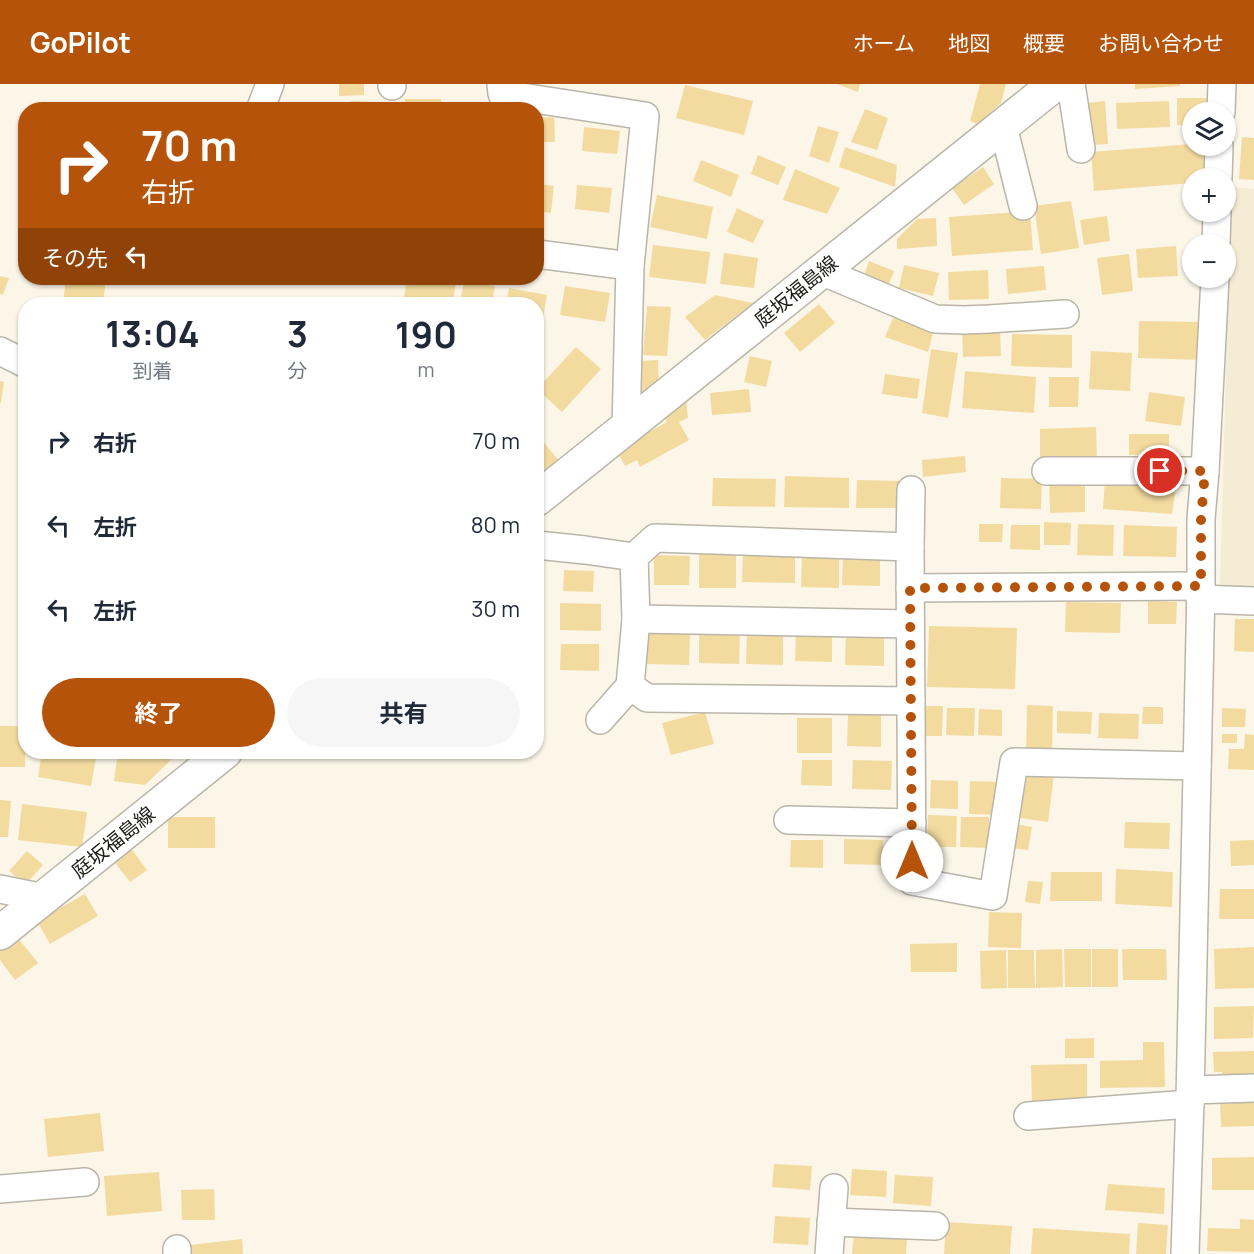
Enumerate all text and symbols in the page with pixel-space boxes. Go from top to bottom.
text: GoPilot [30,23,131,61]
text: ホーム [853,29,915,57]
text: 地図 [948,29,990,57]
text: 概要 [1023,29,1065,57]
text: お問い合わせ [1098,29,1224,57]
map controls [1182,102,1236,288]
button: layers [1182,102,1236,156]
text: 70 m [141,116,237,174]
icon: right [42,126,120,204]
button: + [1182,168,1236,222]
text: 右折 [141,173,195,210]
button: − [1182,234,1236,288]
icon: left [120,240,153,273]
text: その先 [42,243,108,273]
street label: 庭坂福島線 [749,249,843,333]
text: 13:04 [105,309,200,358]
text: 3 [287,309,308,358]
text: 190 [395,310,457,359]
text: m [417,356,434,383]
text: 到着 [132,357,172,384]
text: 分 [287,357,307,384]
icon: right [42,425,75,458]
text: 70 m [472,426,520,456]
text: 右折 [93,428,137,458]
pin [1134,445,1185,496]
icon: arrive [1143,454,1176,487]
icon: left [42,509,75,542]
text: 80 m [471,510,520,540]
text: 左折 [93,512,137,542]
icon: left [42,593,75,626]
text: 30 m [471,594,520,624]
text: 左折 [93,596,137,626]
button: 終了 [42,678,275,747]
button: 共有 [287,678,520,747]
street label: 庭坂福島線 [66,800,160,884]
position arrow [880,829,944,893]

